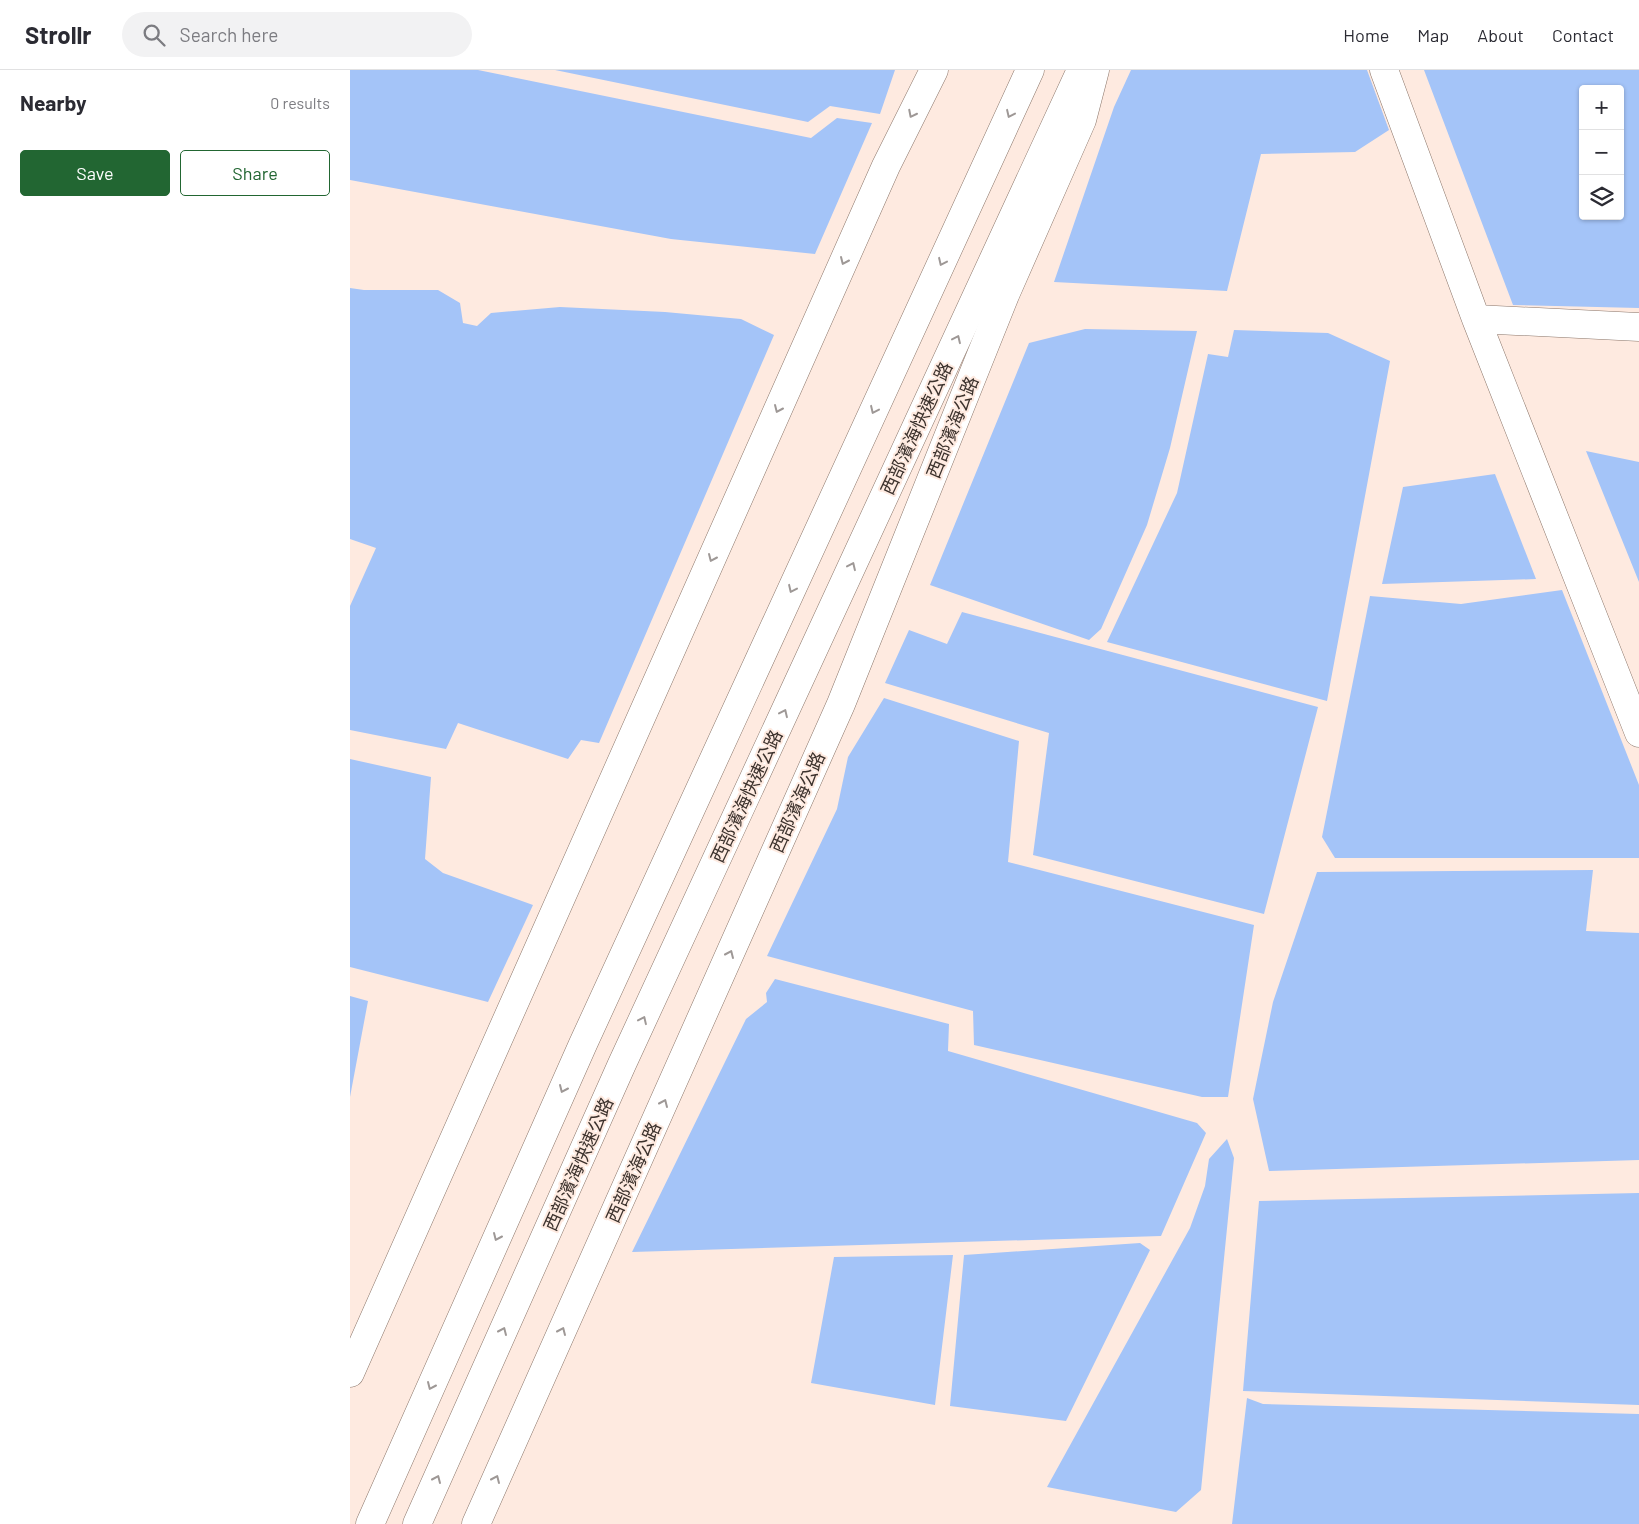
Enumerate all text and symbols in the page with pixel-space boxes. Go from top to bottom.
search box [122,12,472,57]
text: Strollr [25,20,92,49]
icon: search [140,21,168,49]
text: Search here [180,23,278,46]
text: Home [1343,24,1389,46]
text: Map [1417,24,1449,46]
text: About [1477,24,1524,46]
text: Contact [1552,24,1614,46]
map controls [1579,85,1624,220]
button: + [1579,85,1624,130]
text: Nearby [20,90,86,115]
text: 0 results [270,93,330,112]
one-way arrow [908,108,918,117]
one-way arrow [1005,109,1016,118]
button: − [1579,130,1624,175]
button: Save [20,150,170,196]
button: Share [180,150,330,196]
button: layers [1579,175,1624,220]
one-way arrow [839,256,850,265]
one-way arrow [938,257,948,266]
one-way arrow [951,335,961,344]
street label: 西部濱海快速公路 [876,358,956,498]
street label: 西部濱海公路 [922,373,982,481]
one-way arrow [773,404,784,413]
one-way arrow [870,405,881,414]
one-way arrow [707,553,718,562]
one-way arrow [846,562,857,571]
one-way arrow [787,584,798,593]
one-way arrow [778,709,789,718]
street label: 西部濱海快速公路 [706,726,786,866]
street label: 西部濱海公路 [765,748,829,856]
one-way arrow [723,950,734,959]
one-way arrow [637,1016,647,1025]
one-way arrow [559,1084,570,1093]
street label: 西部濱海快速公路 [539,1094,617,1234]
one-way arrow [657,1099,668,1108]
street label: 西部濱海公路 [601,1118,665,1226]
one-way arrow [493,1232,504,1241]
one-way arrow [497,1327,508,1336]
one-way arrow [556,1327,567,1336]
one-way arrow [427,1381,438,1390]
one-way arrow [431,1475,442,1484]
one-way arrow [490,1475,501,1484]

